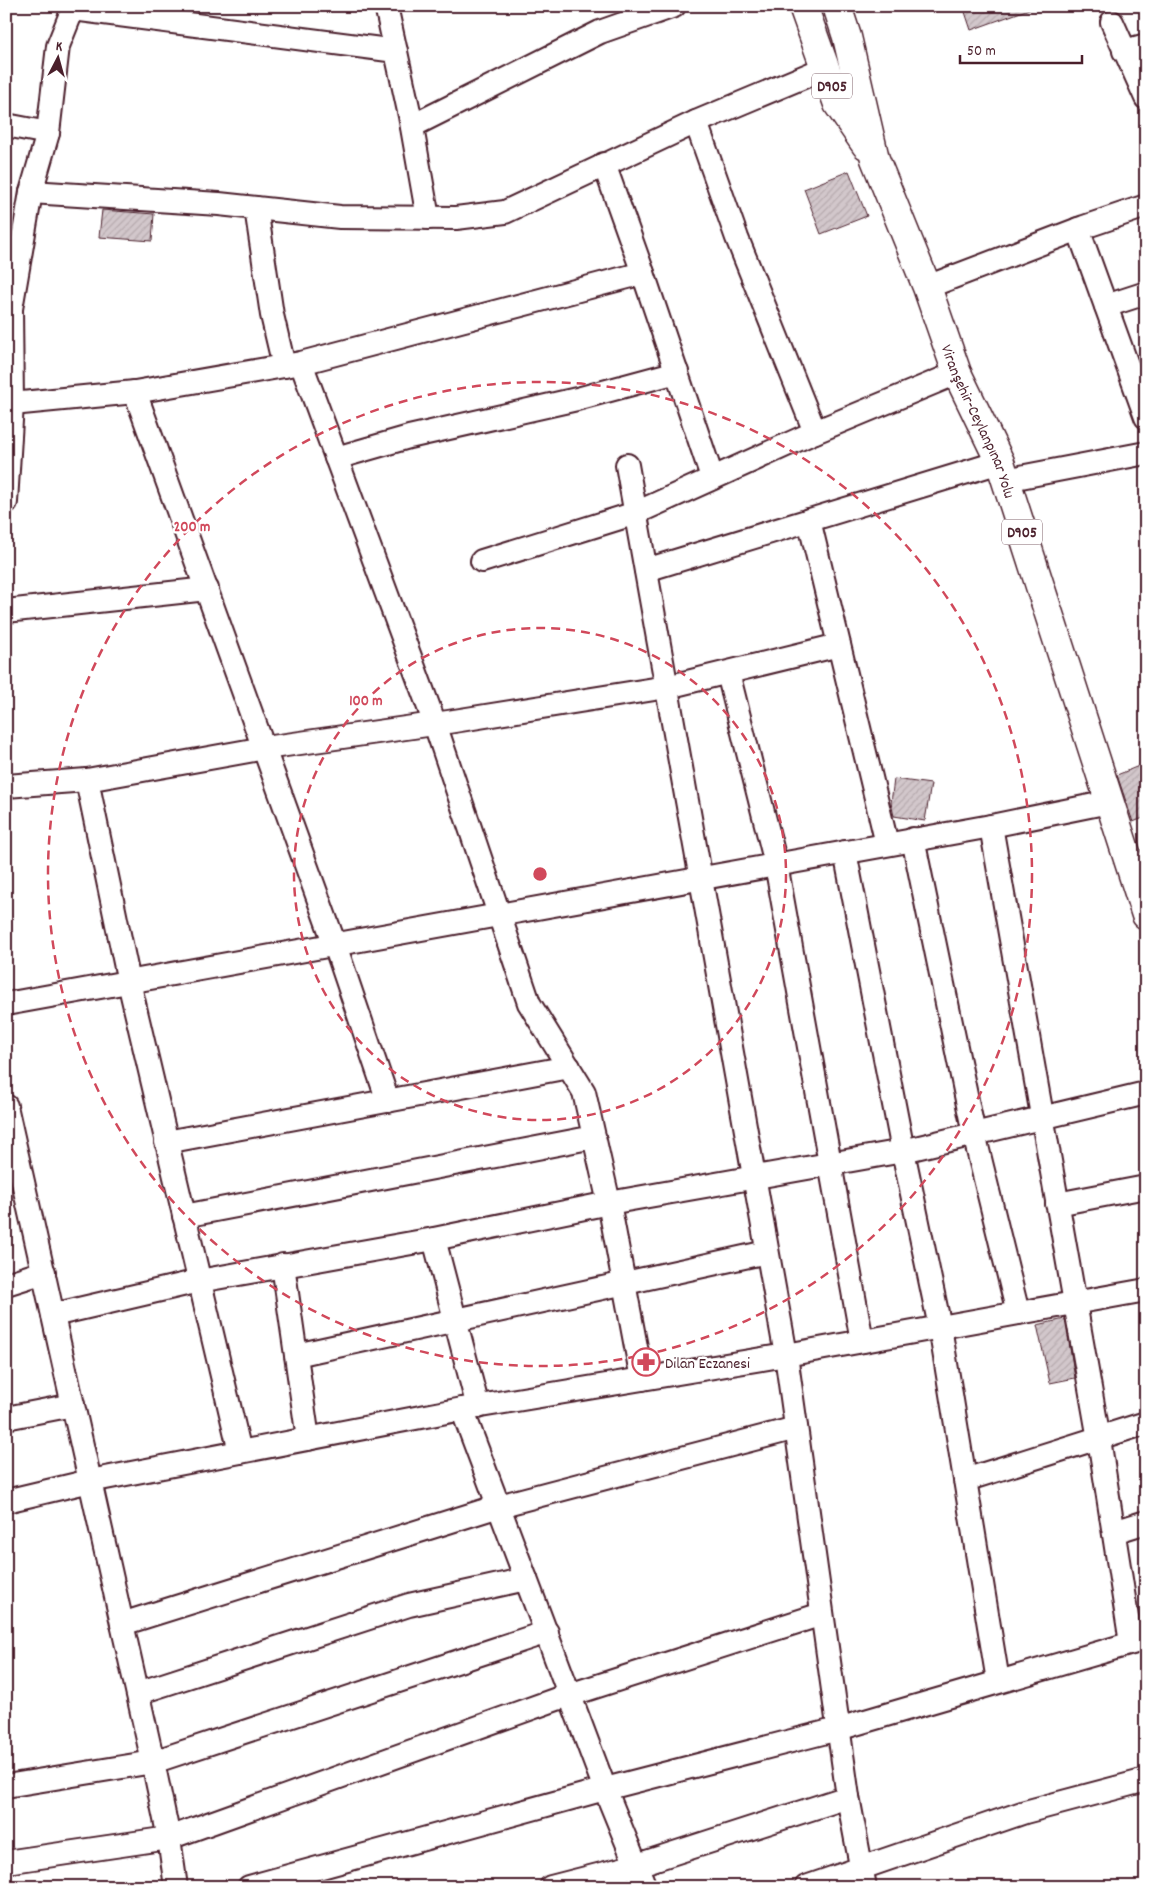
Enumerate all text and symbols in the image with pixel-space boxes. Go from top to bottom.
north arrow [32,32,82,82]
scale bar [960,32,1082,64]
text: K [55,37,64,57]
text: 50 m [967,41,996,63]
road number: D905 [812,74,852,98]
street label: Viranşehir-Ceylanpınar Yolu [934,342,1020,502]
text: 200 m [174,517,210,539]
road number: D905 [1002,520,1042,544]
text: 100 m [349,691,383,713]
centre of rings [531,865,549,883]
pharmacy icon: Dilan Eczanesi [631,1347,661,1377]
place label: Dilan Eczanesi [665,1353,750,1376]

